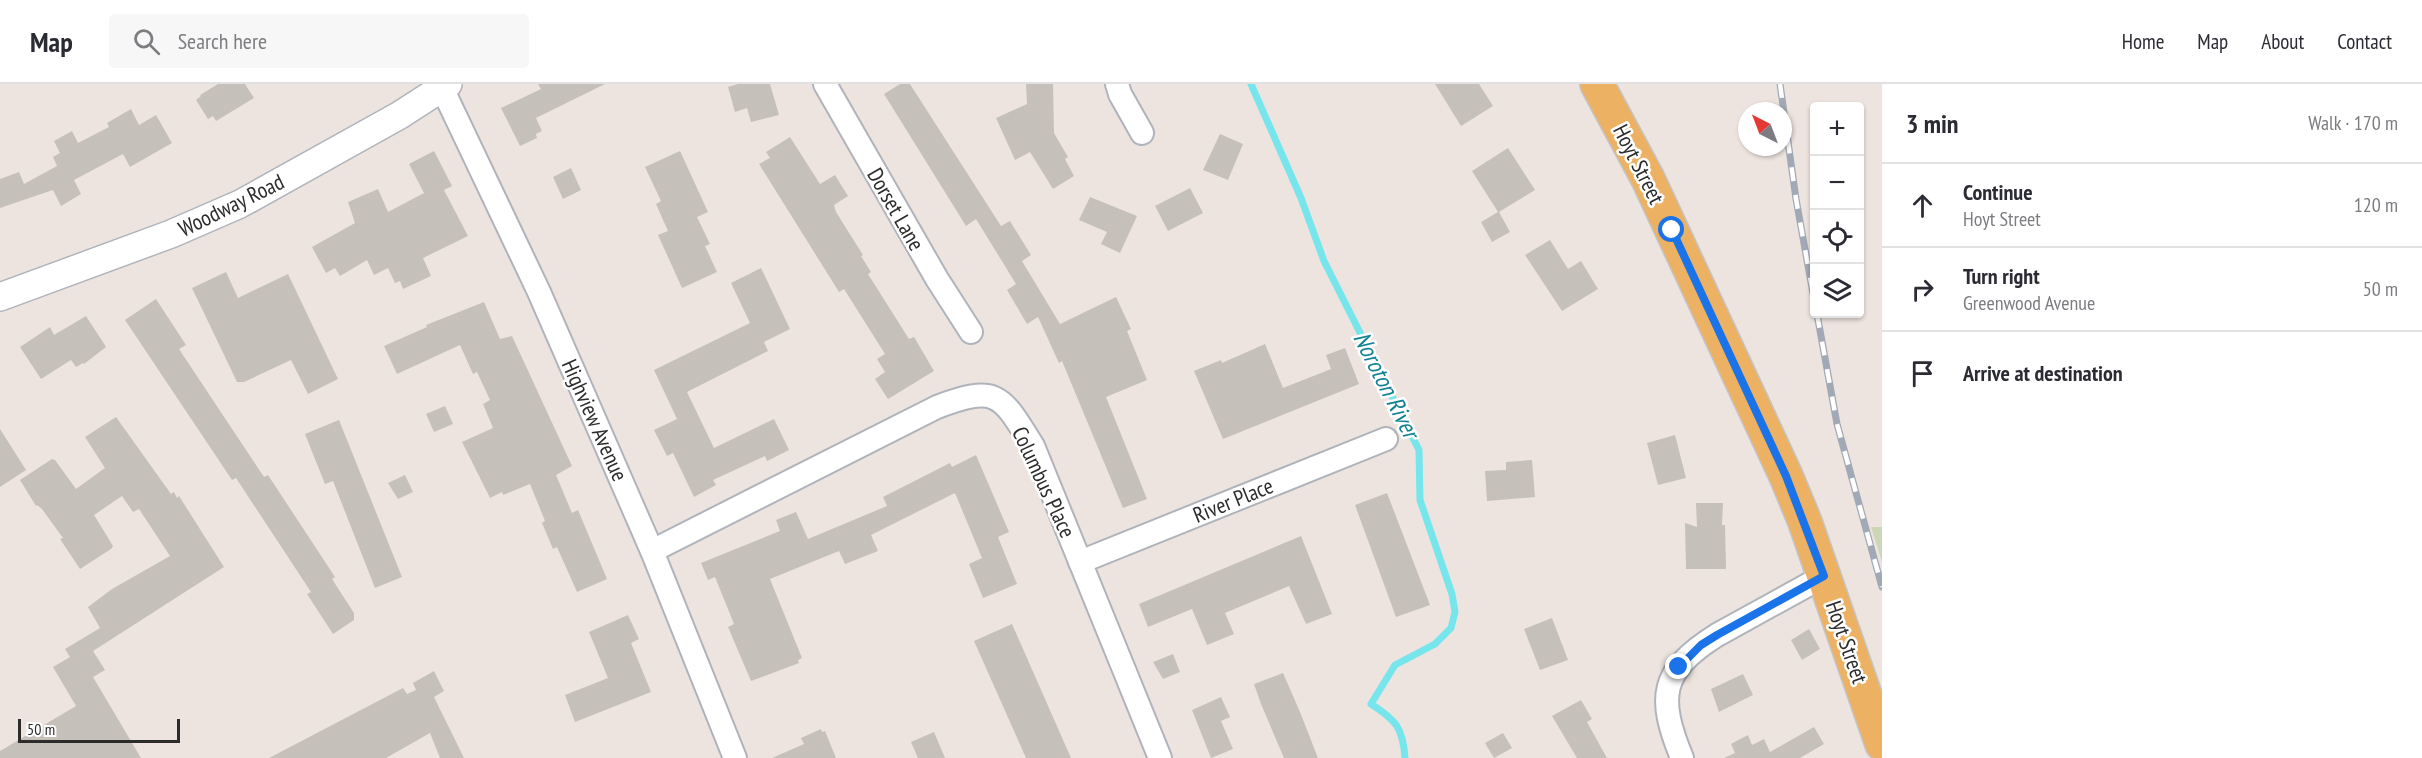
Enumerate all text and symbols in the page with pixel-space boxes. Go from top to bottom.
search box [109,14,529,68]
text: Map [30,23,73,60]
icon: search [130,25,163,58]
text: Search here [178,27,267,55]
text: Home [2122,28,2164,55]
text: Map [2197,28,2228,55]
text: About [2261,28,2304,55]
text: Contact [2337,28,2392,55]
north arrow [1738,102,1792,156]
map controls [1810,102,1864,318]
button: + [1810,102,1864,156]
text: 3 min [1906,107,1959,140]
text: Walk · 170 m [2308,110,2398,136]
street label: Hoyt Street [1607,120,1671,208]
button: − [1810,156,1864,210]
street label: Dorset Lane [861,163,931,255]
street label: Woodway Road [174,167,288,243]
text: Continue [1963,178,2033,206]
icon: ahead [1906,189,1939,222]
text: 120 m [2354,192,2398,218]
text: Hoyt Street [1963,206,2041,232]
button: locate [1810,210,1864,264]
route start [1658,216,1684,242]
text: Turn right [1963,262,2040,290]
button: layers [1810,264,1864,318]
icon: right [1906,273,1939,306]
text: 50 m [2363,276,2398,302]
text: Greenwood Avenue [1963,290,2095,316]
water label: Noroton River [1346,326,1428,446]
street label: Highview Avenue [556,355,634,485]
icon: arrive [1906,357,1939,390]
text: Arrive at destination [1963,359,2123,387]
street label: Columbus Place [1006,422,1082,542]
street label: River Place [1189,471,1277,529]
street label: Hoyt Street [1820,597,1874,687]
route end [1665,653,1691,679]
scale bar [18,716,180,744]
text: 50 m [27,719,55,739]

